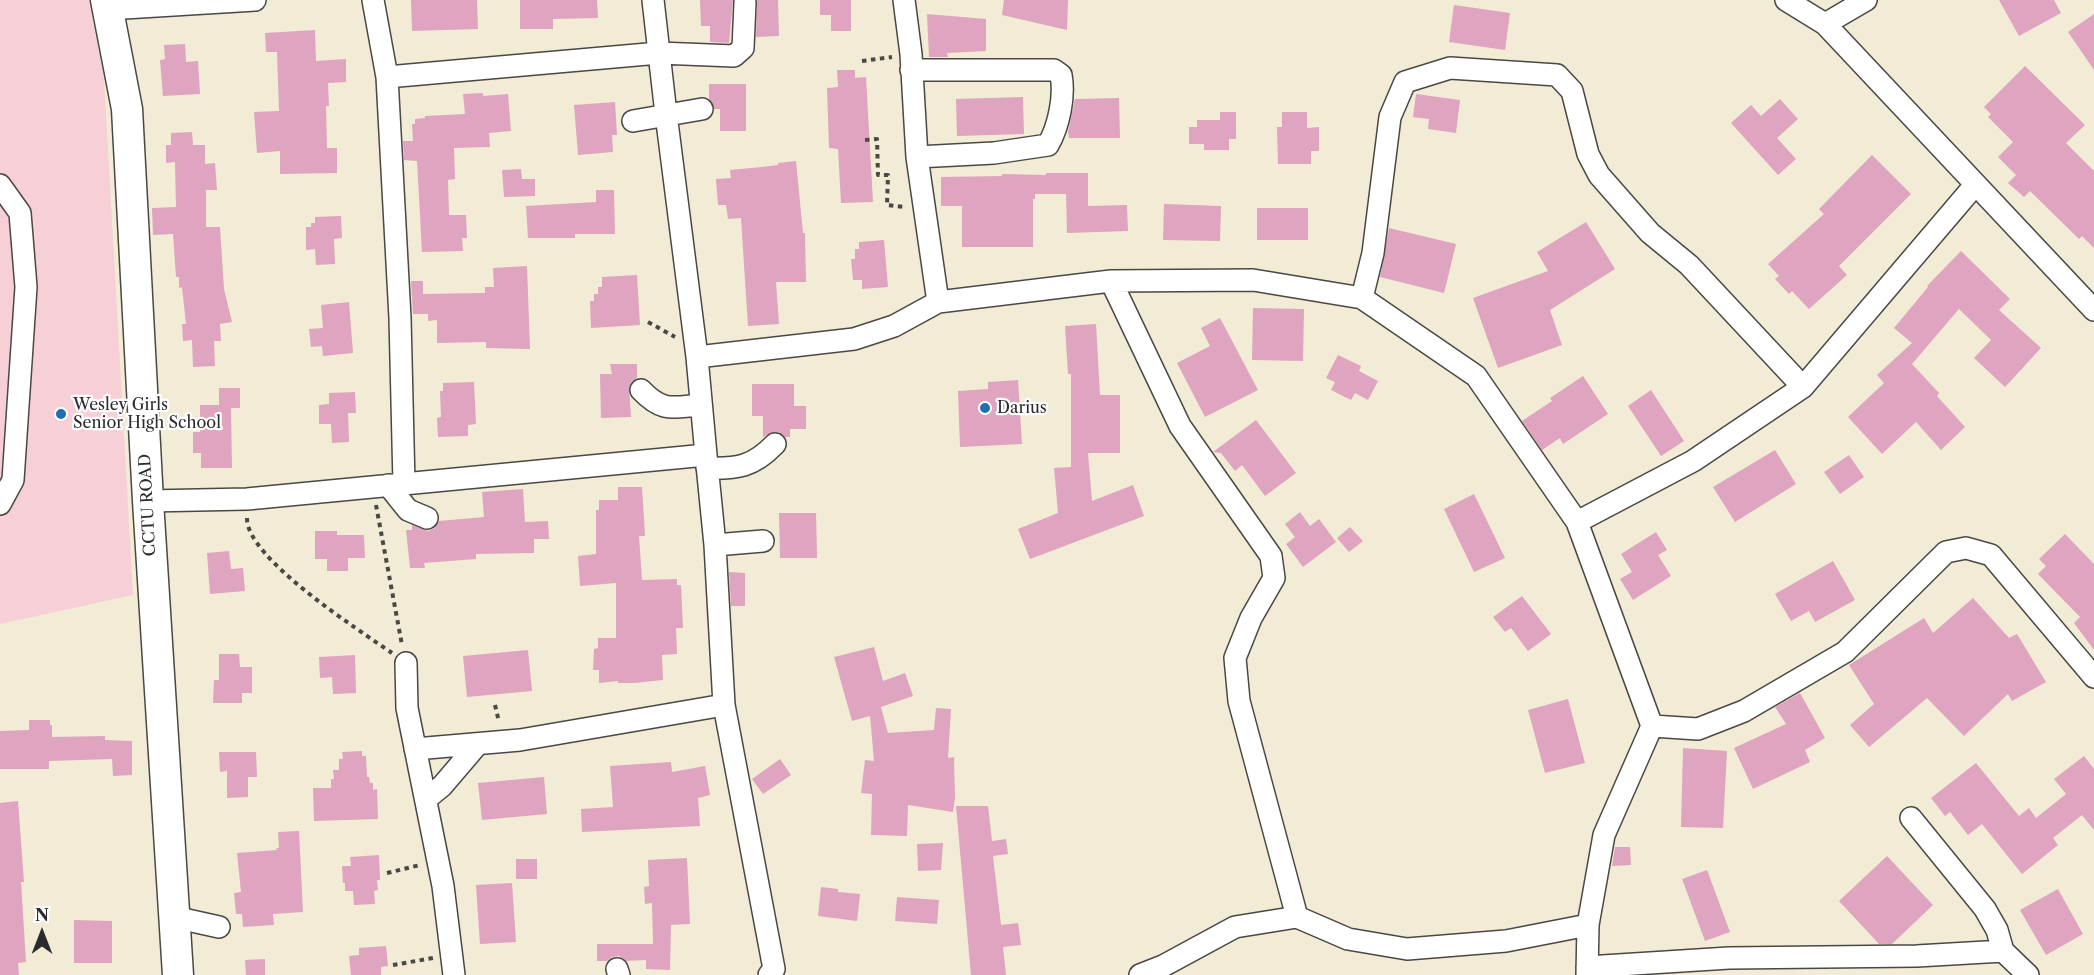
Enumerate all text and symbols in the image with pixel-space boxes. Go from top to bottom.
place label: Wesley Girls Senior High School [73,395,221,433]
place label: Darius [997,398,1047,418]
marker: Darius [978,401,992,415]
marker: Wesley Girls Senior High School [54,407,68,421]
street label: CCTU ROAD [136,453,160,557]
north arrow [12,903,72,963]
text: N [35,905,49,925]

